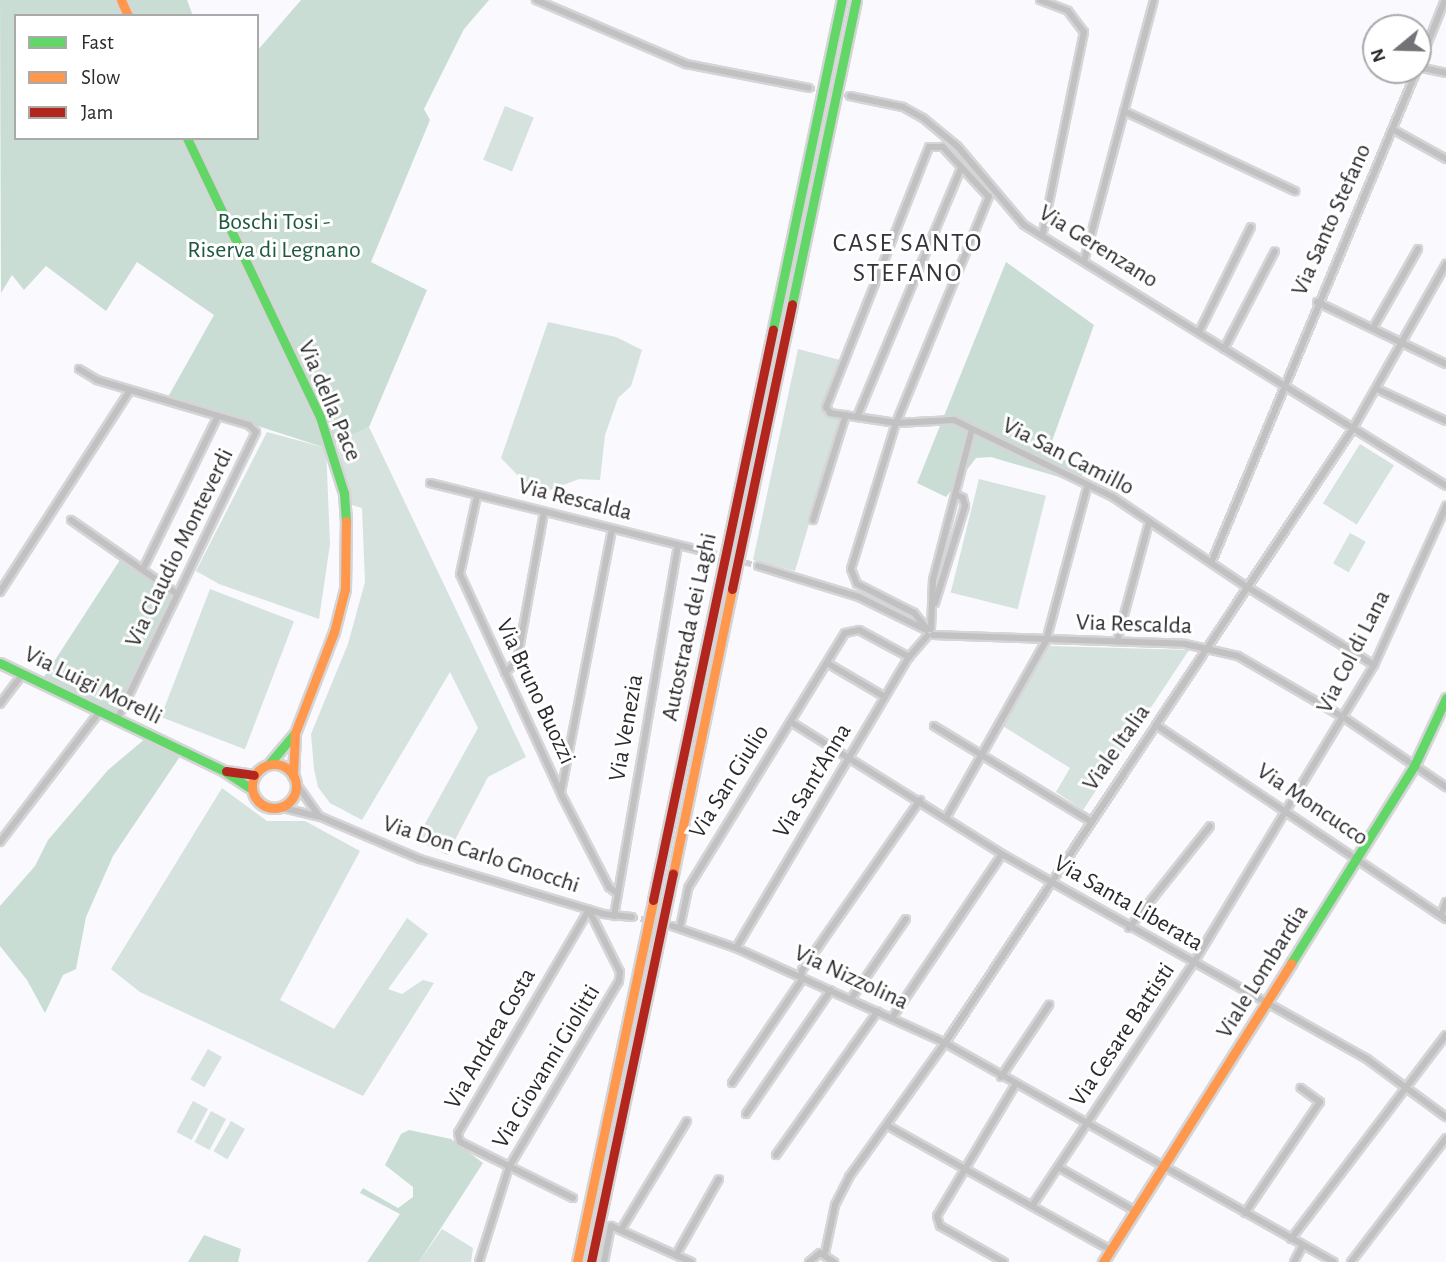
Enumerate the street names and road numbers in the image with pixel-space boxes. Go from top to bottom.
street label: Via Santo Stefano [1286,140,1378,300]
street label: Via Gerenzano [1033,199,1163,295]
street label: Via della Pace [291,336,367,466]
street label: Via San Camillo [997,411,1139,503]
street label: Via Claudio Monteverdi [119,444,241,652]
street label: Via Rescalda [515,472,635,528]
street label: Autostrada dei Laghi [656,530,724,724]
street label: Via Col di Lana [1311,586,1397,718]
street label: Via Rescalda [1075,609,1193,641]
street label: Via Bruno Buozzi [489,615,581,769]
street label: Via Luigi Morelli [19,640,167,732]
street label: Via Venezia [603,672,651,784]
street label: Viale Italia [1077,699,1157,797]
street label: Via Sant'Anna [768,719,858,843]
street label: Via San Giulio [684,720,776,844]
street label: Via Moncucco [1251,757,1373,853]
street label: Via Don Carlo Gnocchi [379,810,583,900]
street label: Via Santa Liberata [1048,850,1208,958]
street label: Viale Lombardia [1211,900,1315,1044]
street label: Via Nizzolina [789,939,913,1017]
street label: Via Cesare Battisti [1064,958,1182,1112]
street label: Via Andrea Costa [439,963,543,1115]
street label: Via Giovanni Giolitti [487,980,607,1154]

